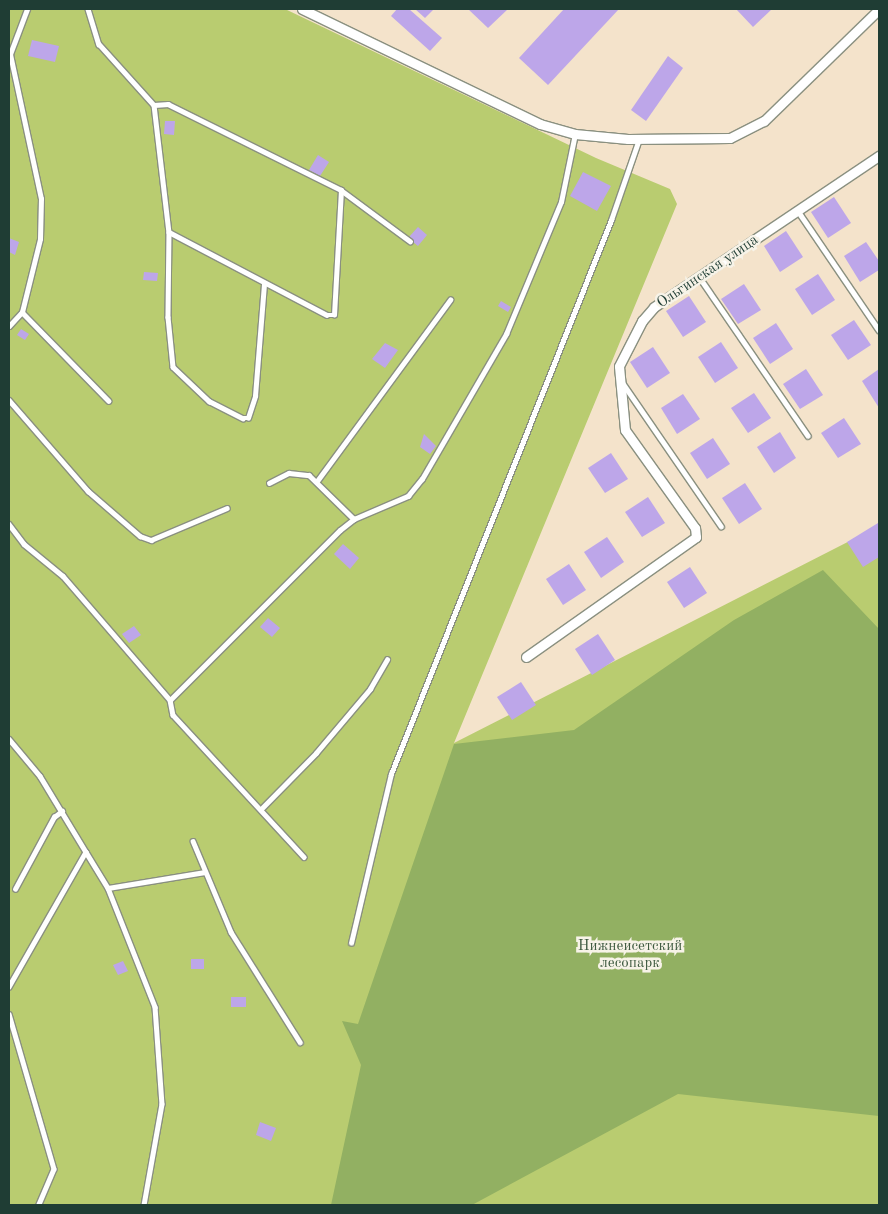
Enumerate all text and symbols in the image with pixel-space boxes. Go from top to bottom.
street label: Ольгинская улица [654,231,762,313]
park label: Нижнеисетский лесопарк [578,937,682,972]

